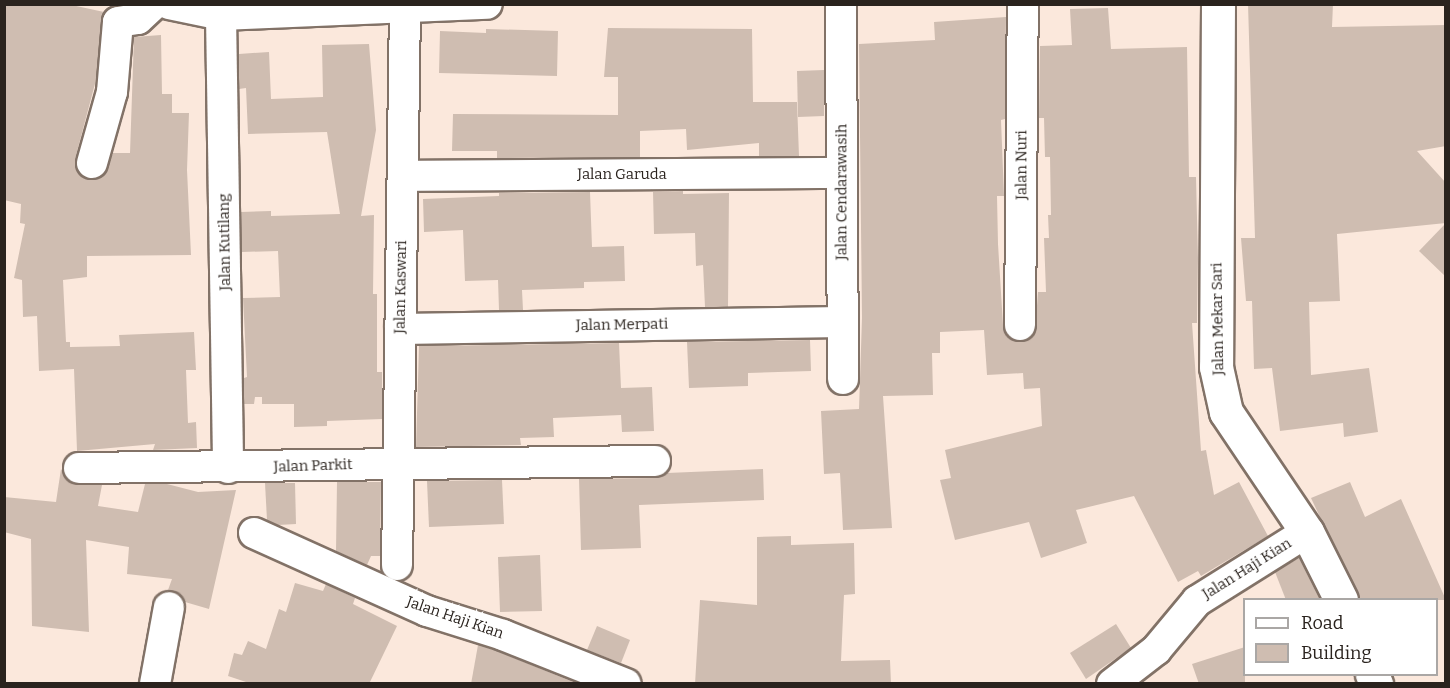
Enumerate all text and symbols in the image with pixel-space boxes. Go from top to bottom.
street label: Jalan Cendarawasih [833,124,851,260]
street label: Jalan Nuri [1013,130,1031,200]
street label: Jalan Garuda [577,166,667,184]
street label: Jalan Kutilang [215,193,235,291]
street label: Jalan Kaswari [391,240,411,334]
street label: Jalan Mekar Sari [1208,263,1228,375]
street label: Jalan Merpati [576,315,668,335]
street label: Jalan Parkit [273,456,353,476]
street label: Jalan Haji Kian [1199,534,1295,604]
street label: Jalan Haji Kian [404,593,506,643]
legend [1243,598,1438,676]
text: Road [1301,612,1343,634]
text: Building [1301,642,1372,664]

